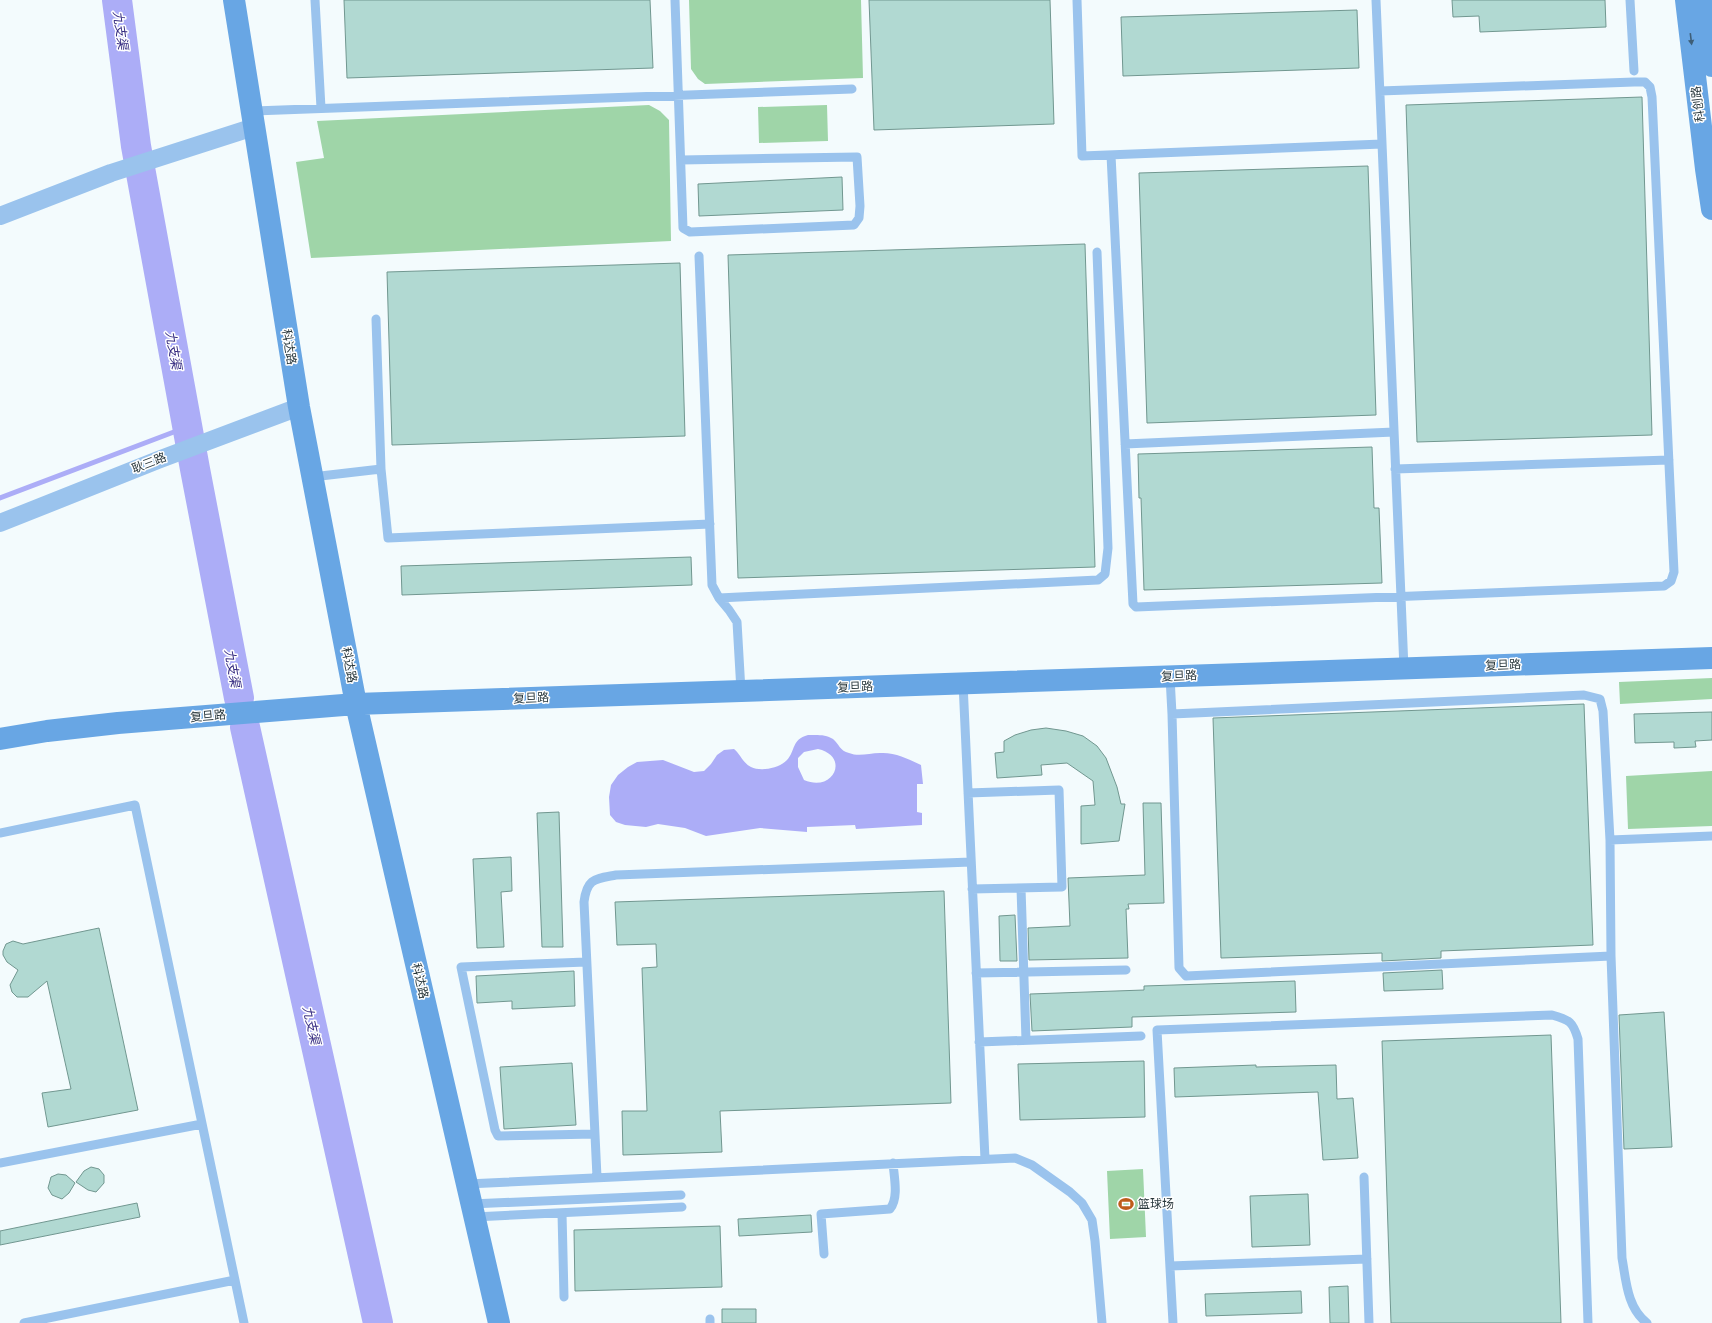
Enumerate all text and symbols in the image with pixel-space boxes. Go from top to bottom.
water label: 九支渠 [110,10,132,52]
one-way arrow [1687,33,1694,45]
street label: 科创路 [1688,85,1707,123]
street label: 科达路 [279,328,300,366]
water label: 九支渠 [163,329,186,373]
street label: 耿三路 [129,449,168,476]
street label: 科达路 [339,646,360,684]
water label: 九支渠 [222,647,245,691]
street label: 复旦路 [1485,656,1521,673]
street label: 复旦路 [1161,667,1197,684]
street label: 复旦路 [837,678,873,695]
street label: 复旦路 [513,689,549,706]
street label: 复旦路 [189,706,227,725]
street label: 科达路 [409,962,432,1000]
water label: 九支渠 [300,1004,325,1048]
sports icon: 篮球场 [1117,1195,1135,1213]
place label: 篮球场 [1138,1196,1174,1211]

